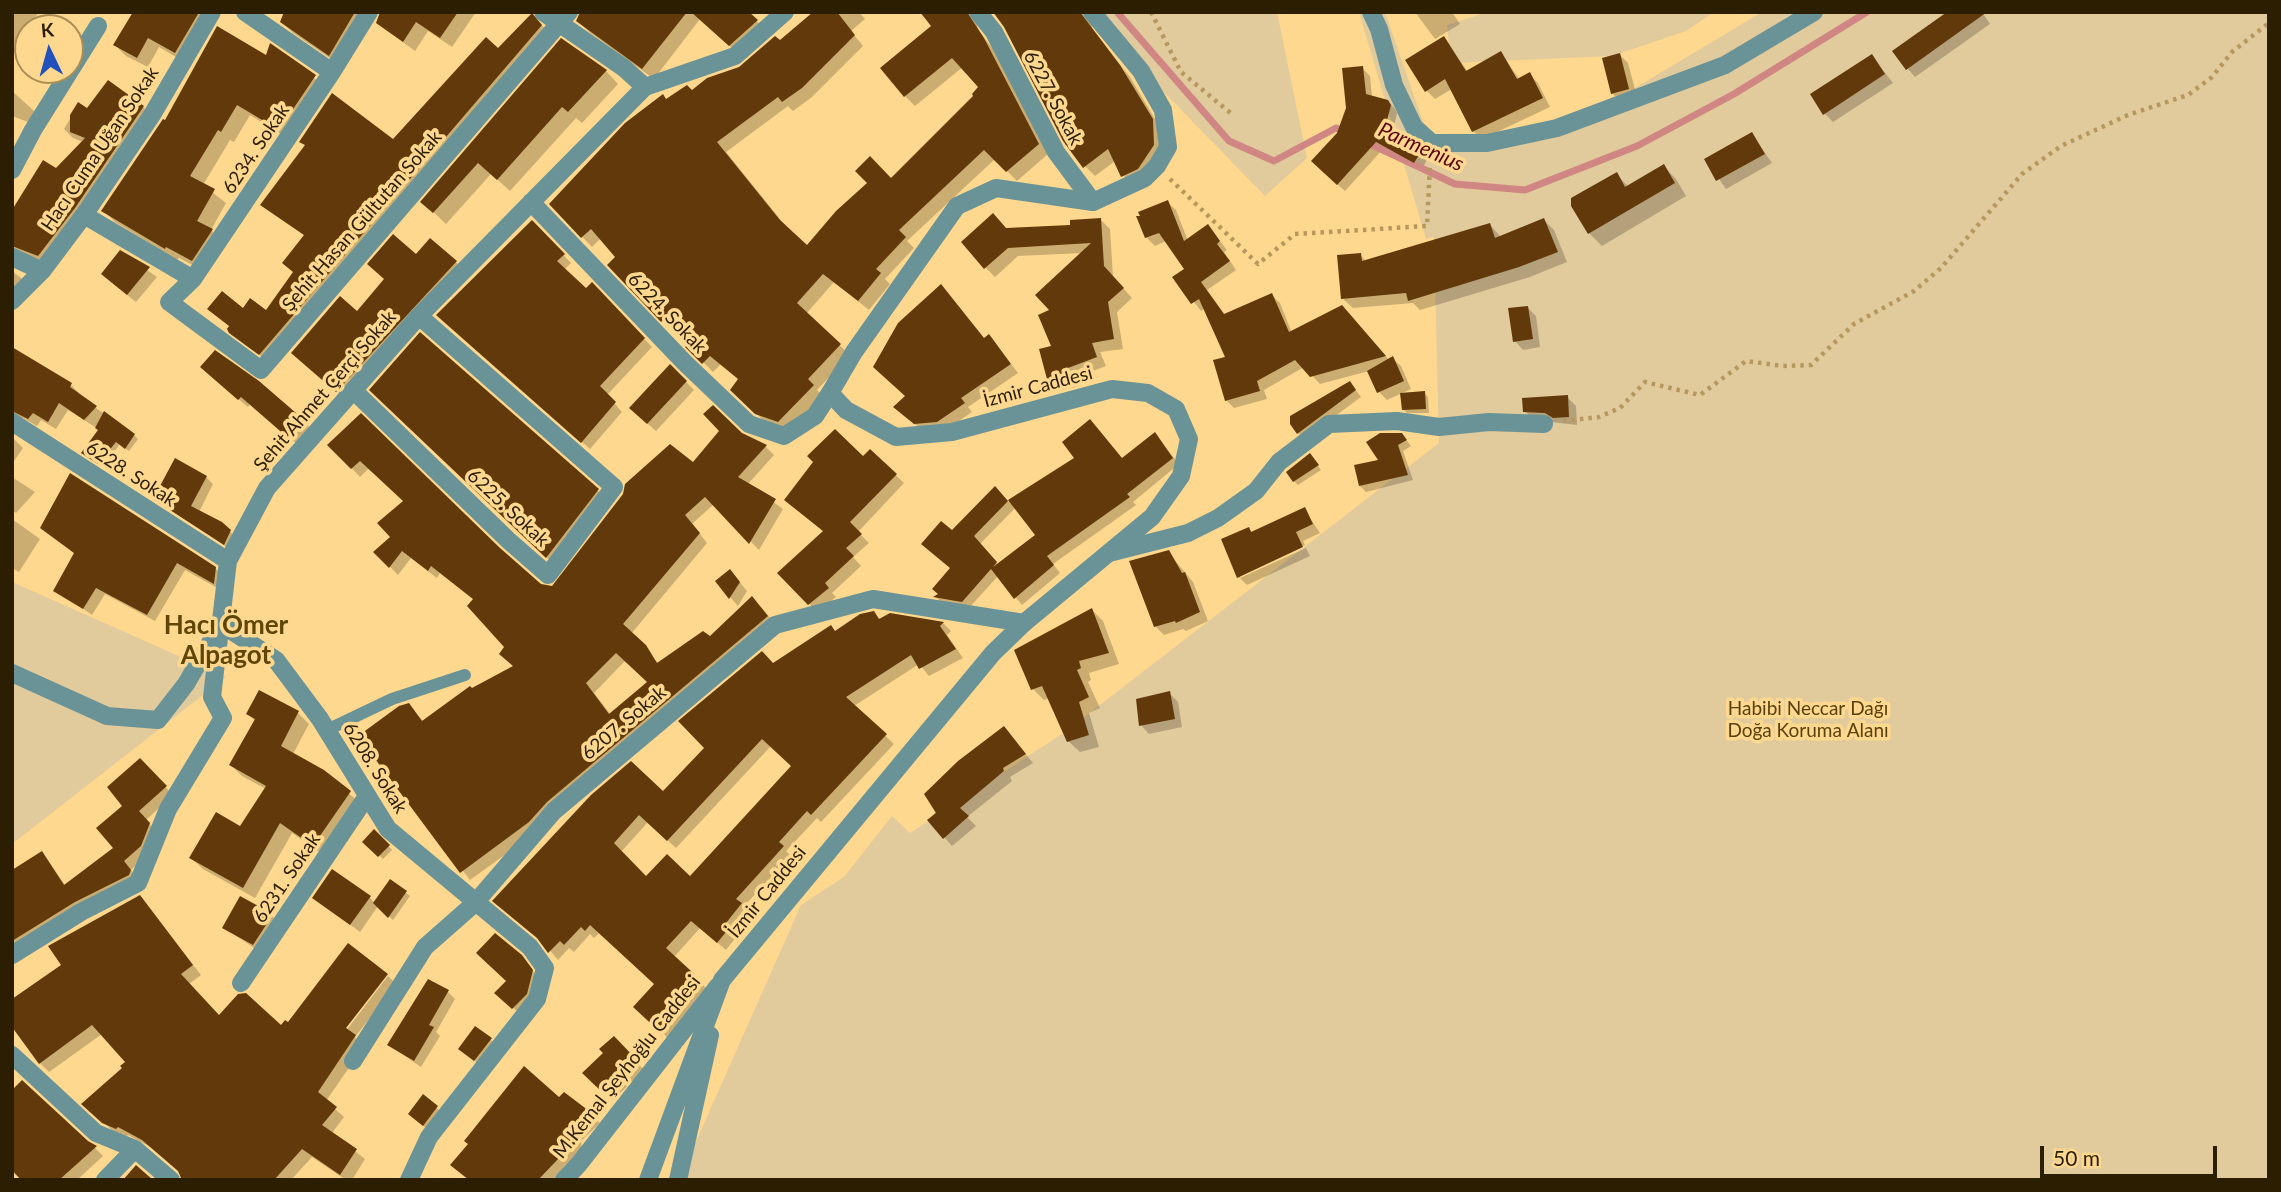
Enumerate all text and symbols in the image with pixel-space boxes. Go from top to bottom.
north arrow [14,14,84,84]
text: K [40,18,55,42]
street label: 6227. Sokak [1019,47,1087,149]
street label: Hacı Cuma Uğan Sokak [36,62,164,236]
street label: 6234. Sokak [218,100,294,198]
water label: Parmenius [1374,117,1468,177]
street label: Şehit Hasan Gültutan Sokak [277,126,447,316]
street label: 6224. Sokak [623,268,711,358]
street label: Şehit Ahmet Çerçi Sokak [249,306,401,476]
street label: İzmir Caddesi [981,362,1095,412]
street label: 6228. Sokak [82,436,180,512]
street label: 6225. Sokak [462,464,554,552]
district label: Hacı Ömer Alpagot [164,610,288,672]
street label: 6207. Sokak [577,681,671,765]
park label: Habibi Neccar Dağı Doğa Koruma Alanı [1727,698,1889,742]
street label: 6208. Sokak [338,718,412,818]
street label: 6231. Sokak [249,829,325,927]
street label: İzmir Caddesi [723,841,811,943]
street label: M.Kemal Şeyhoğlu Caddesi [549,971,705,1163]
scale bar [2043,1132,2220,1176]
text: 50 m [2053,1145,2100,1170]

